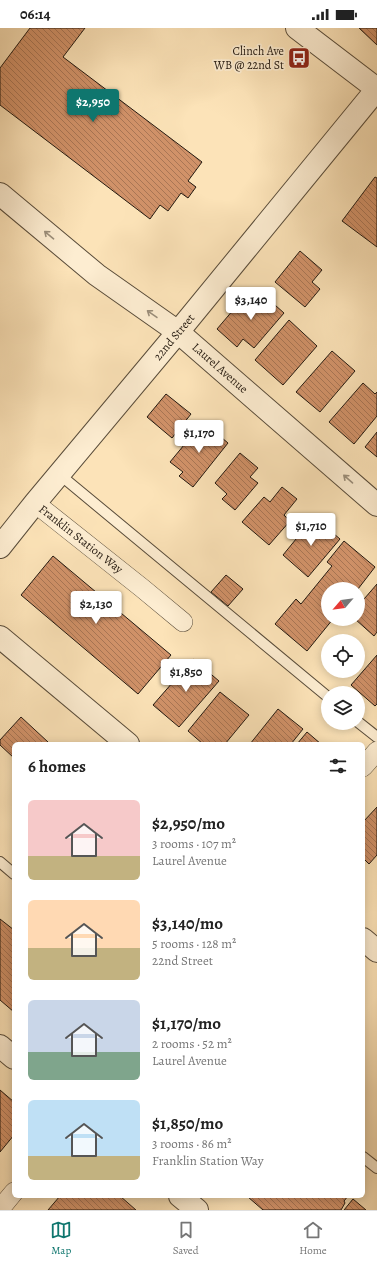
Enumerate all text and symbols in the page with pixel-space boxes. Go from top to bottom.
text: 06:14 [20,4,51,24]
place label: Clinch Ave WB @ 22nd St [213,43,284,73]
bus stop icon: Clinch Ave WB @ 22nd St [286,45,312,71]
pin: $2,950 [60,89,126,123]
text: $2,950 [76,93,110,110]
one-way arrow [44,231,54,240]
pin: $3,140 [218,287,284,321]
text: $3,140 [235,291,267,308]
one-way arrow [147,310,158,318]
street label: 22nd Street [150,310,198,364]
street label: Laurel Avenue [189,339,251,397]
pin: $1,170 [166,420,232,454]
text: $1,170 [184,424,214,441]
one-way arrow [342,475,353,484]
street label: Franklin Station Way [36,501,127,577]
pin: $1,710 [278,513,344,547]
text: $1,710 [296,517,326,534]
north arrow [321,582,365,626]
map controls [321,582,365,730]
pin: $2,130 [63,591,129,625]
text: $2,130 [80,595,112,612]
button: locate [321,634,365,678]
pin: $1,850 [153,659,219,693]
text: $1,850 [170,663,202,680]
button: layers [321,686,365,730]
text: 6 homes [28,755,86,778]
icon: filters [327,755,349,777]
text: $2,950/mo [152,812,225,835]
icon: home [60,816,108,864]
text: 3 rooms · 107 m² [152,835,236,852]
text: Laurel Avenue [152,852,227,869]
text: $3,140/mo [152,912,223,935]
icon: home [60,916,108,964]
text: 5 rooms · 128 m² [152,935,236,952]
text: 22nd Street [152,952,213,969]
text: $1,170/mo [152,1012,221,1035]
icon: home [60,1016,108,1064]
text: 2 rooms · 52 m² [152,1035,232,1052]
text: Laurel Avenue [152,1052,227,1069]
text: $1,850/mo [152,1112,223,1135]
icon: home [60,1116,108,1164]
text: 3 rooms · 86 m² [152,1135,232,1152]
text: Franklin Station Way [152,1152,263,1169]
tab: Map [50,1219,72,1258]
tab: Saved [173,1219,199,1258]
tab: Home [299,1219,327,1258]

